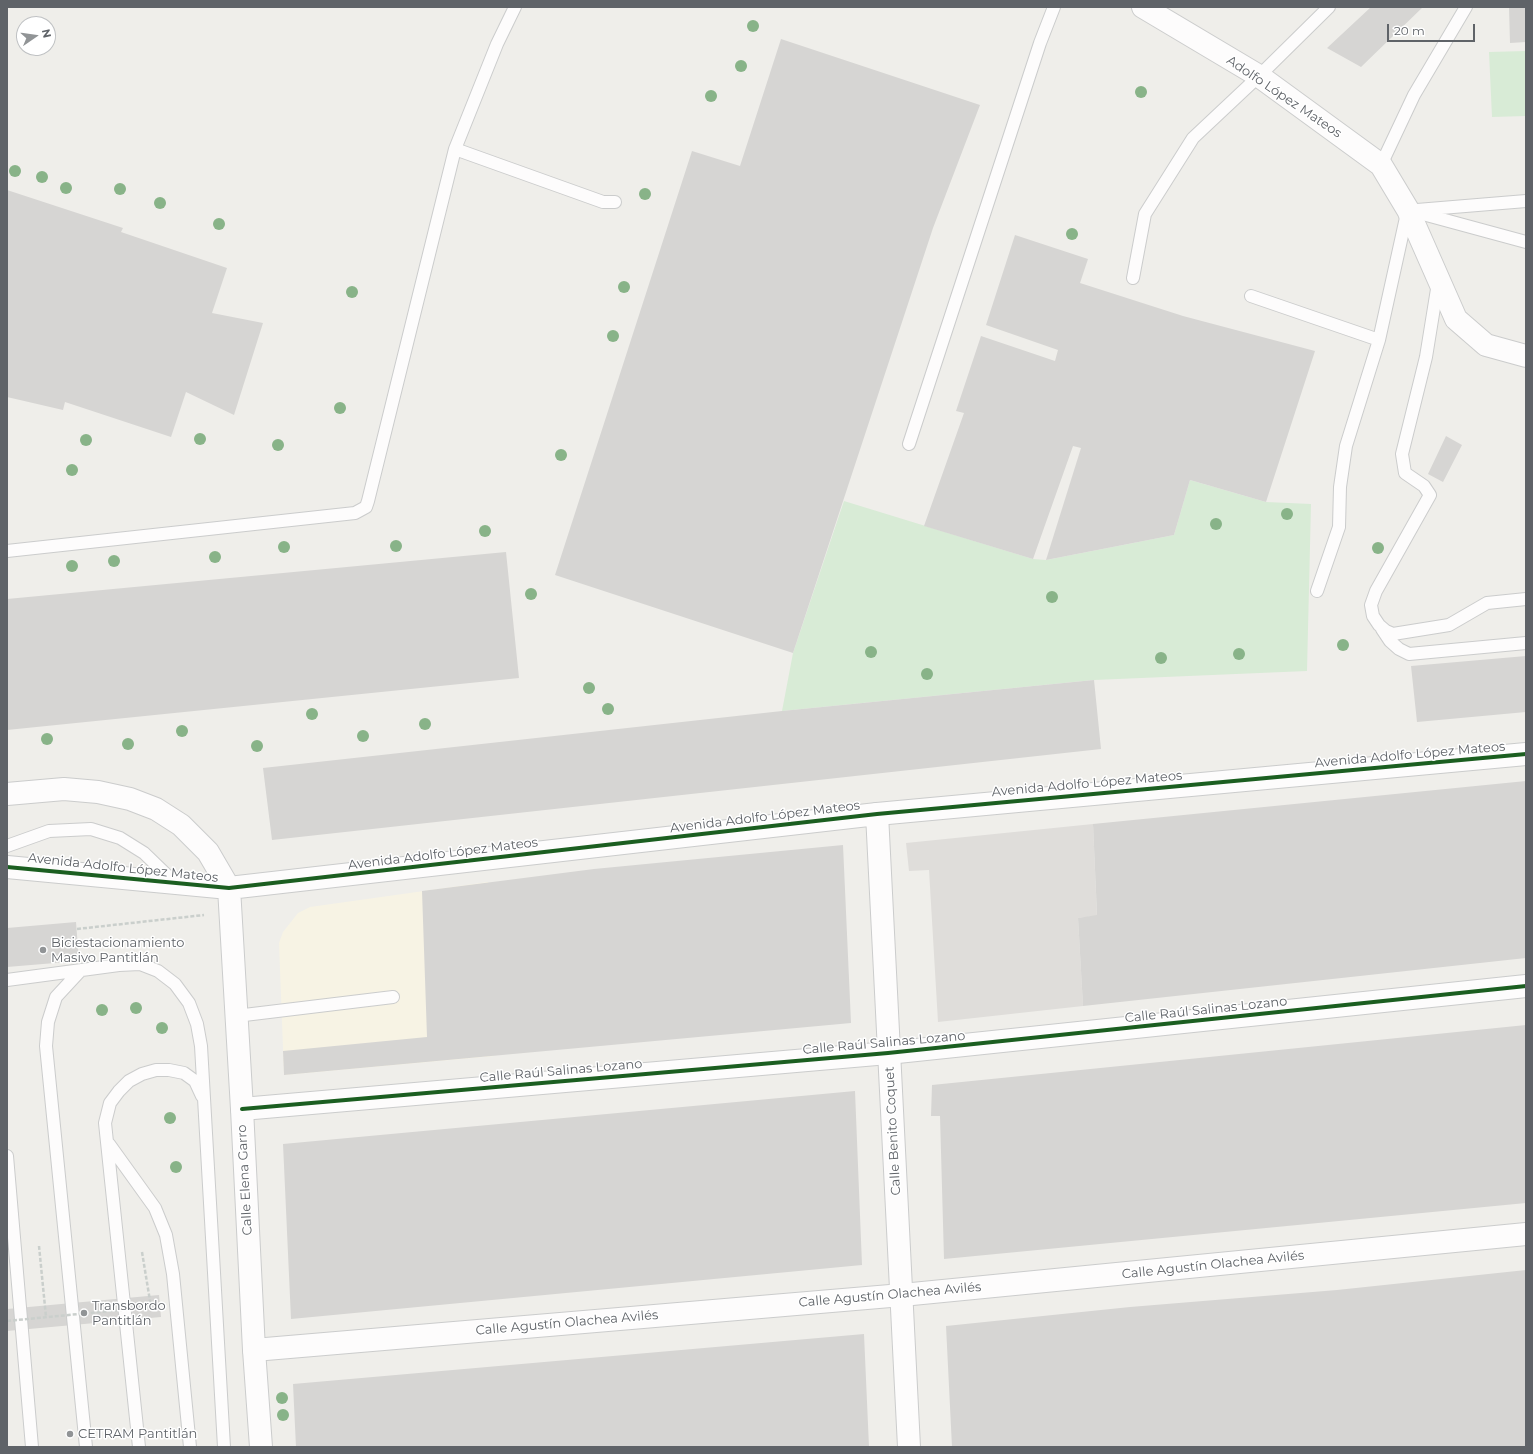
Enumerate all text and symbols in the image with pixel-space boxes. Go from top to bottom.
north arrow [16,16,56,56]
scale bar [1389,16,1477,42]
text: 20 m [1394,23,1425,38]
text: N [39,28,55,39]
street label: Adolfo López Mateos [1224,53,1344,141]
street label: Avenida Adolfo López Mateos [1314,739,1506,771]
street label: Avenida Adolfo López Mateos [991,768,1183,800]
street label: Avenida Adolfo López Mateos [669,798,861,836]
street label: Avenida Adolfo López Mateos [347,835,539,873]
street label: Avenida Adolfo López Mateos [27,850,219,886]
place label: Biciestacionamiento Masivo Pantitlán [51,935,184,966]
marker: Biciestacionamiento Masivo Pantitlán [38,945,48,955]
street label: Calle Raúl Salinas Lozano [1124,994,1288,1026]
street label: Calle Raúl Salinas Lozano [802,1028,966,1058]
street label: Calle Raúl Salinas Lozano [479,1056,643,1086]
street label: Calle Benito Coquet [882,1066,904,1196]
street label: Calle Elena Garro [234,1124,256,1236]
street label: Calle Agustín Olachea Avilés [1121,1248,1305,1282]
street label: Calle Agustín Olachea Avilés [798,1279,982,1311]
place label: Transbordo Pantitlán [92,1298,166,1329]
street label: Calle Agustín Olachea Avilés [475,1307,659,1339]
marker: Transbordo Pantitlán [79,1308,89,1318]
place label: CETRAM Pantitlán [78,1426,197,1442]
marker: CETRAM Pantitlán [65,1429,75,1439]

